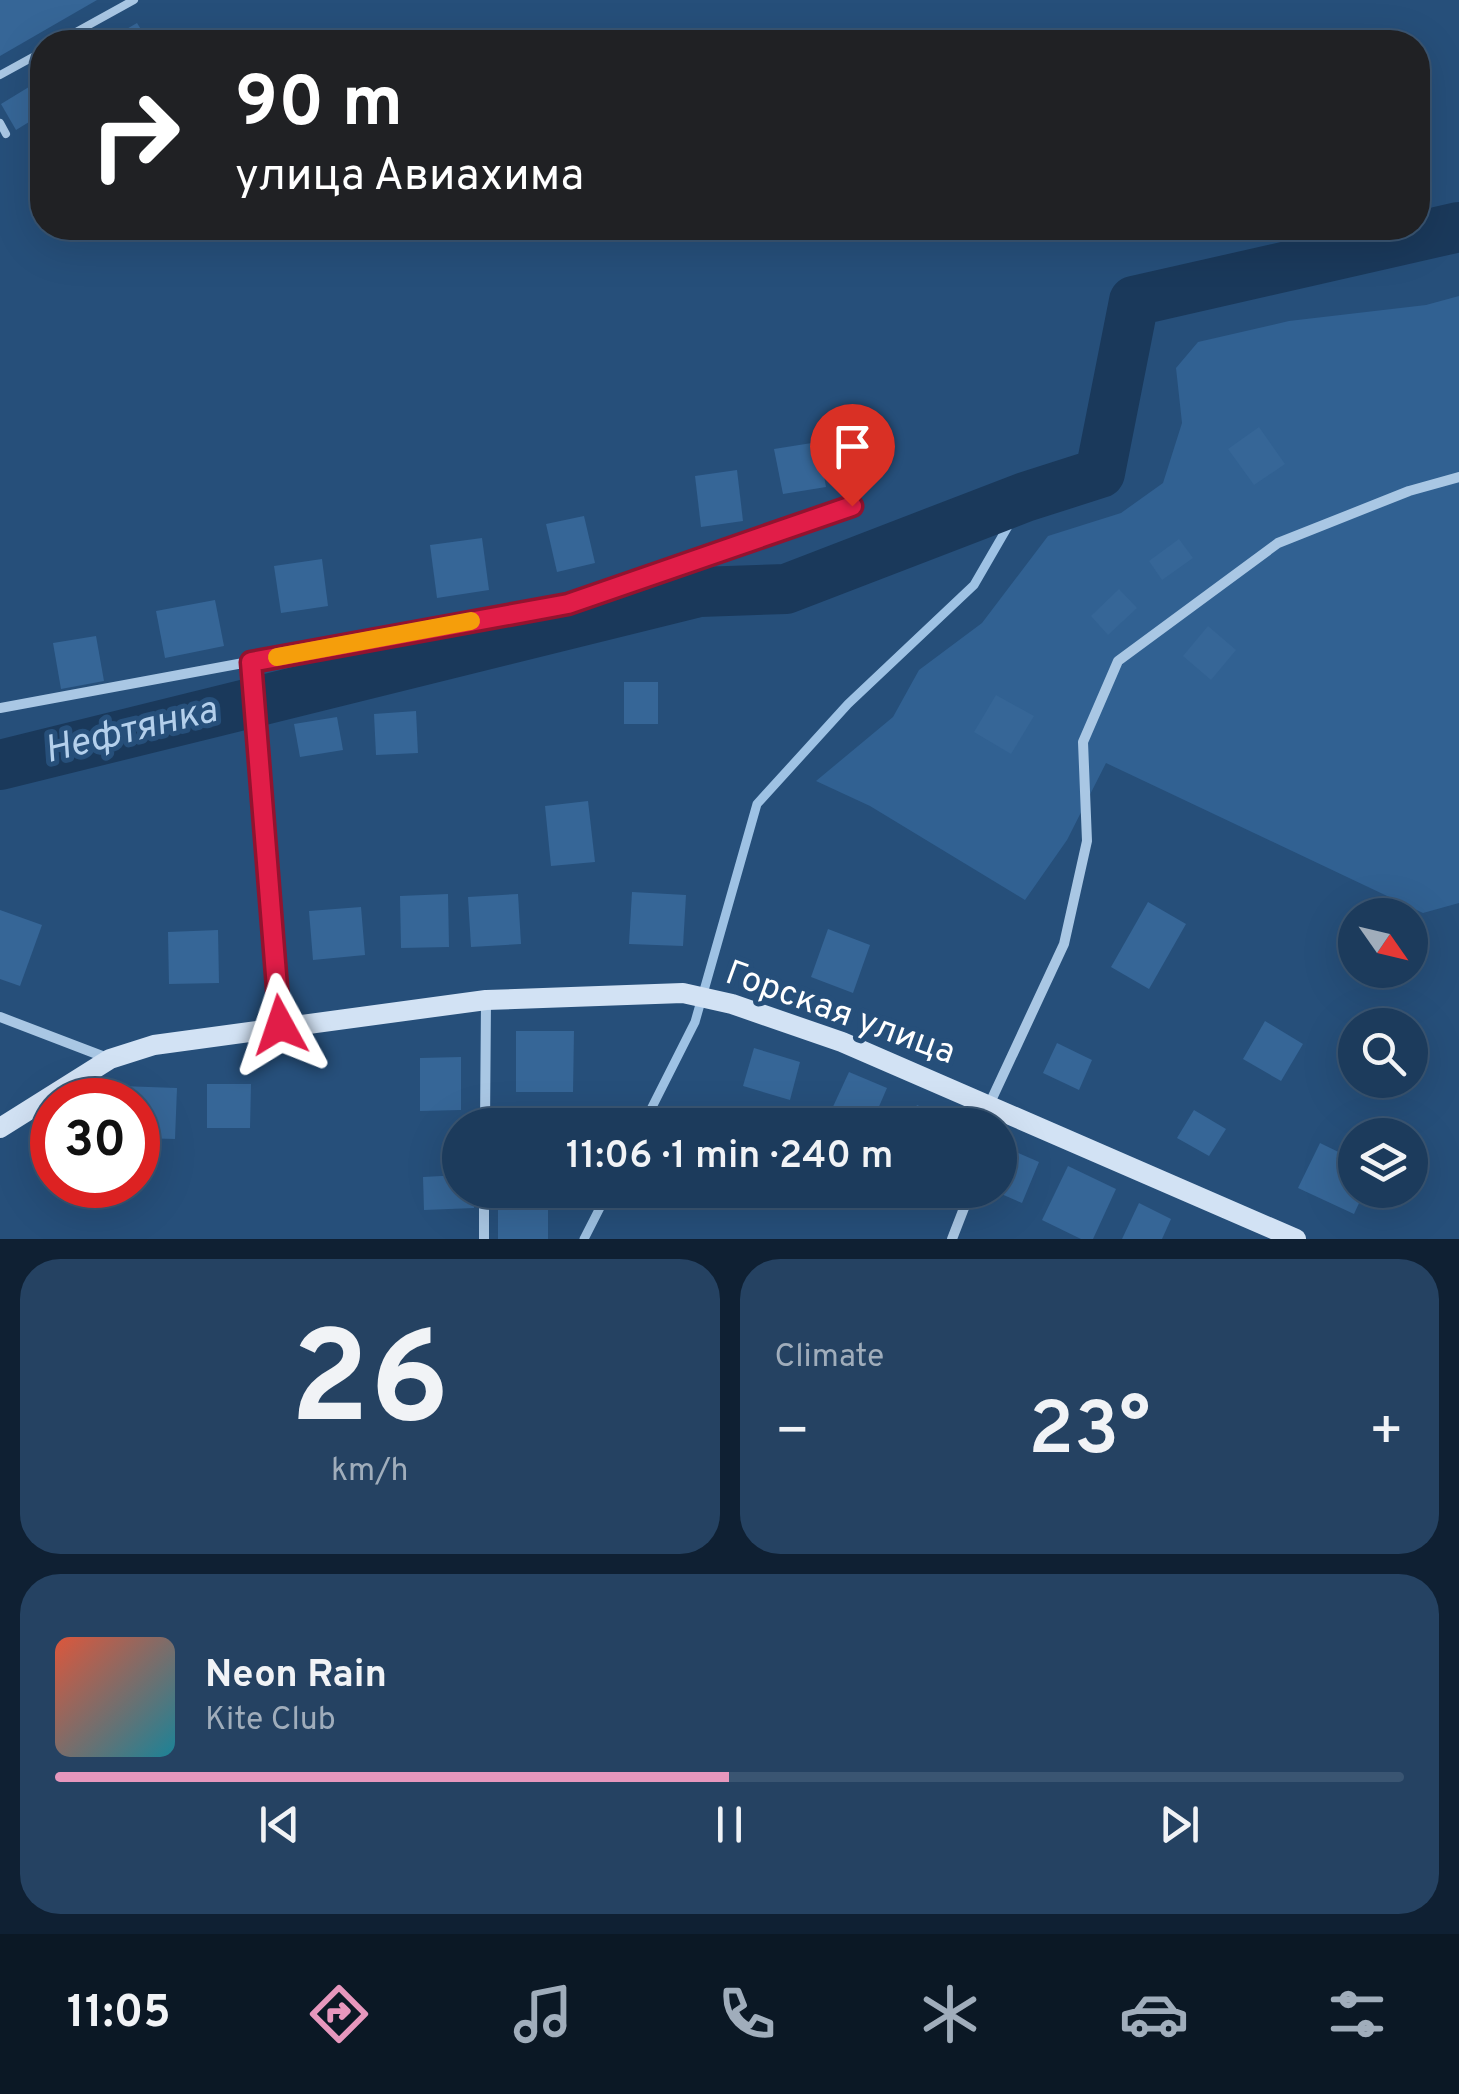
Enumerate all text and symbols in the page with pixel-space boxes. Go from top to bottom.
text: 90 m [235,62,403,151]
icon: right [70,70,200,200]
text: улица Авиахима [235,149,584,206]
pin [810,404,895,507]
icon: arrive [825,419,880,474]
water label: Нефтянка [40,687,223,777]
north arrow [1338,898,1428,988]
map controls [1338,898,1428,1208]
street label: Горская улица [719,952,961,1076]
position arrow [228,973,332,1077]
button: search [1338,1008,1428,1098]
speed limit sign: 30 [30,1078,160,1208]
button: layers [1338,1118,1428,1208]
text: 11:06 · 1 min · 240 m [566,1133,893,1182]
text: 26 [290,1304,449,1469]
text: Climate [775,1338,884,1378]
text: 23° [1028,1386,1150,1481]
text: − [775,1399,810,1469]
text: + [1369,1399,1404,1469]
text: km/h [331,1452,409,1492]
text: Neon Rain [205,1652,387,1701]
text: Kite Club [205,1701,336,1741]
icon: previous [252,1797,307,1852]
icon: pause [702,1797,757,1852]
icon: next [1152,1797,1207,1852]
icon: directions [304,1979,374,2049]
icon: music [508,1979,578,2049]
icon: phone [712,1979,782,2049]
icon: climate [915,1979,985,2049]
icon: car [1119,1979,1189,2049]
icon: filters [1322,1979,1392,2049]
text: 11:05 [67,1986,171,2043]

